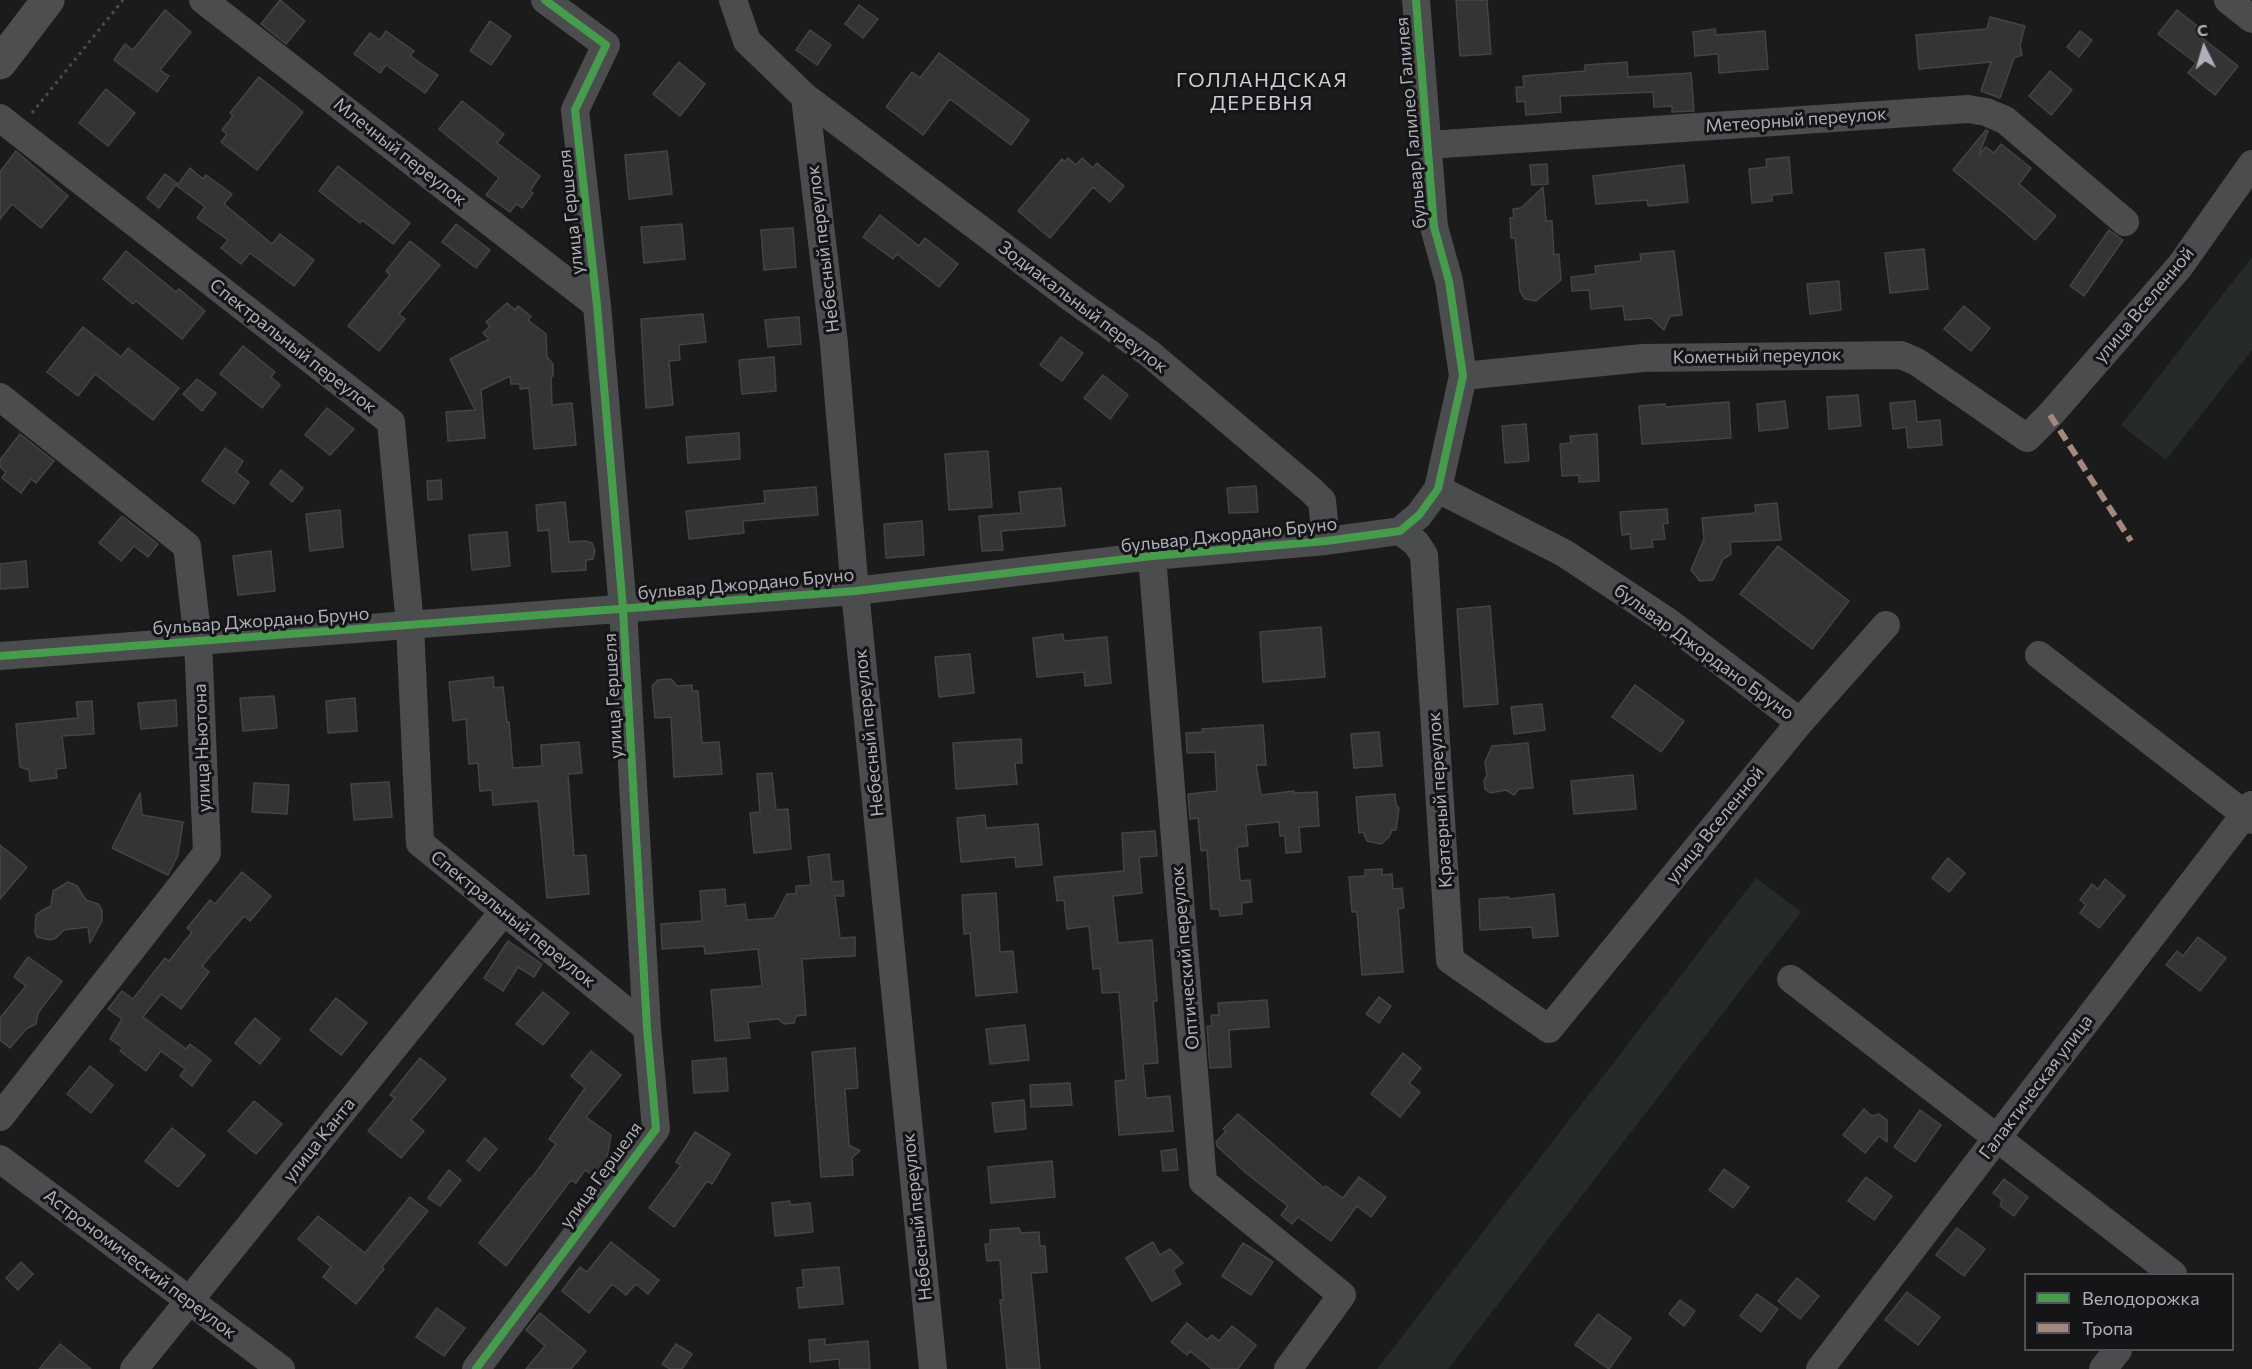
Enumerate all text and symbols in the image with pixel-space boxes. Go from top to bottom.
street label: бульвар Галилео Галилея [1391,16,1431,230]
north arrow [2174,18,2234,78]
text: С [2196,20,2209,40]
district label: ГОЛЛАНДСКАЯ ДЕРЕВНЯ [1176,68,1348,115]
street label: Млечный переулок [329,93,471,211]
street label: Метеорный переулок [1705,103,1887,137]
street label: улица Гершеля [554,148,588,276]
street label: Небесный переулок [802,164,844,334]
street label: Зодиакальный переулок [994,236,1172,378]
street label: улица Вселенной [2089,243,2199,367]
street label: Спектральный переулок [205,274,381,418]
street label: Кометный переулок [1672,344,1842,368]
street label: бульвар Джордано Бруно [1120,513,1338,557]
street label: бульвар Джордано Бруно [637,564,855,604]
street label: бульвар Джордано Бруно [1610,579,1798,725]
street label: бульвар Джордано Бруно [152,603,370,639]
street label: улица Гершеля [599,633,627,759]
street label: Небесный переулок [849,648,889,818]
street label: улица Ньютона [189,683,215,813]
street label: Кратерный переулок [1423,711,1457,889]
street label: улица Вселенной [1661,762,1769,888]
street label: Спектральный переулок [426,846,600,992]
street label: Оптический переулок [1166,865,1204,1051]
street label: Галактическая улица [1975,1011,2097,1163]
street label: улица Канта [278,1094,360,1186]
street label: улица Гершеля [555,1118,647,1232]
street label: Небесный переулок [897,1132,937,1302]
street label: Астрономический переулок [39,1185,241,1343]
legend [2024,1273,2234,1351]
text: Велодорожка [2082,1287,2200,1309]
text: Тропа [2082,1317,2133,1339]

